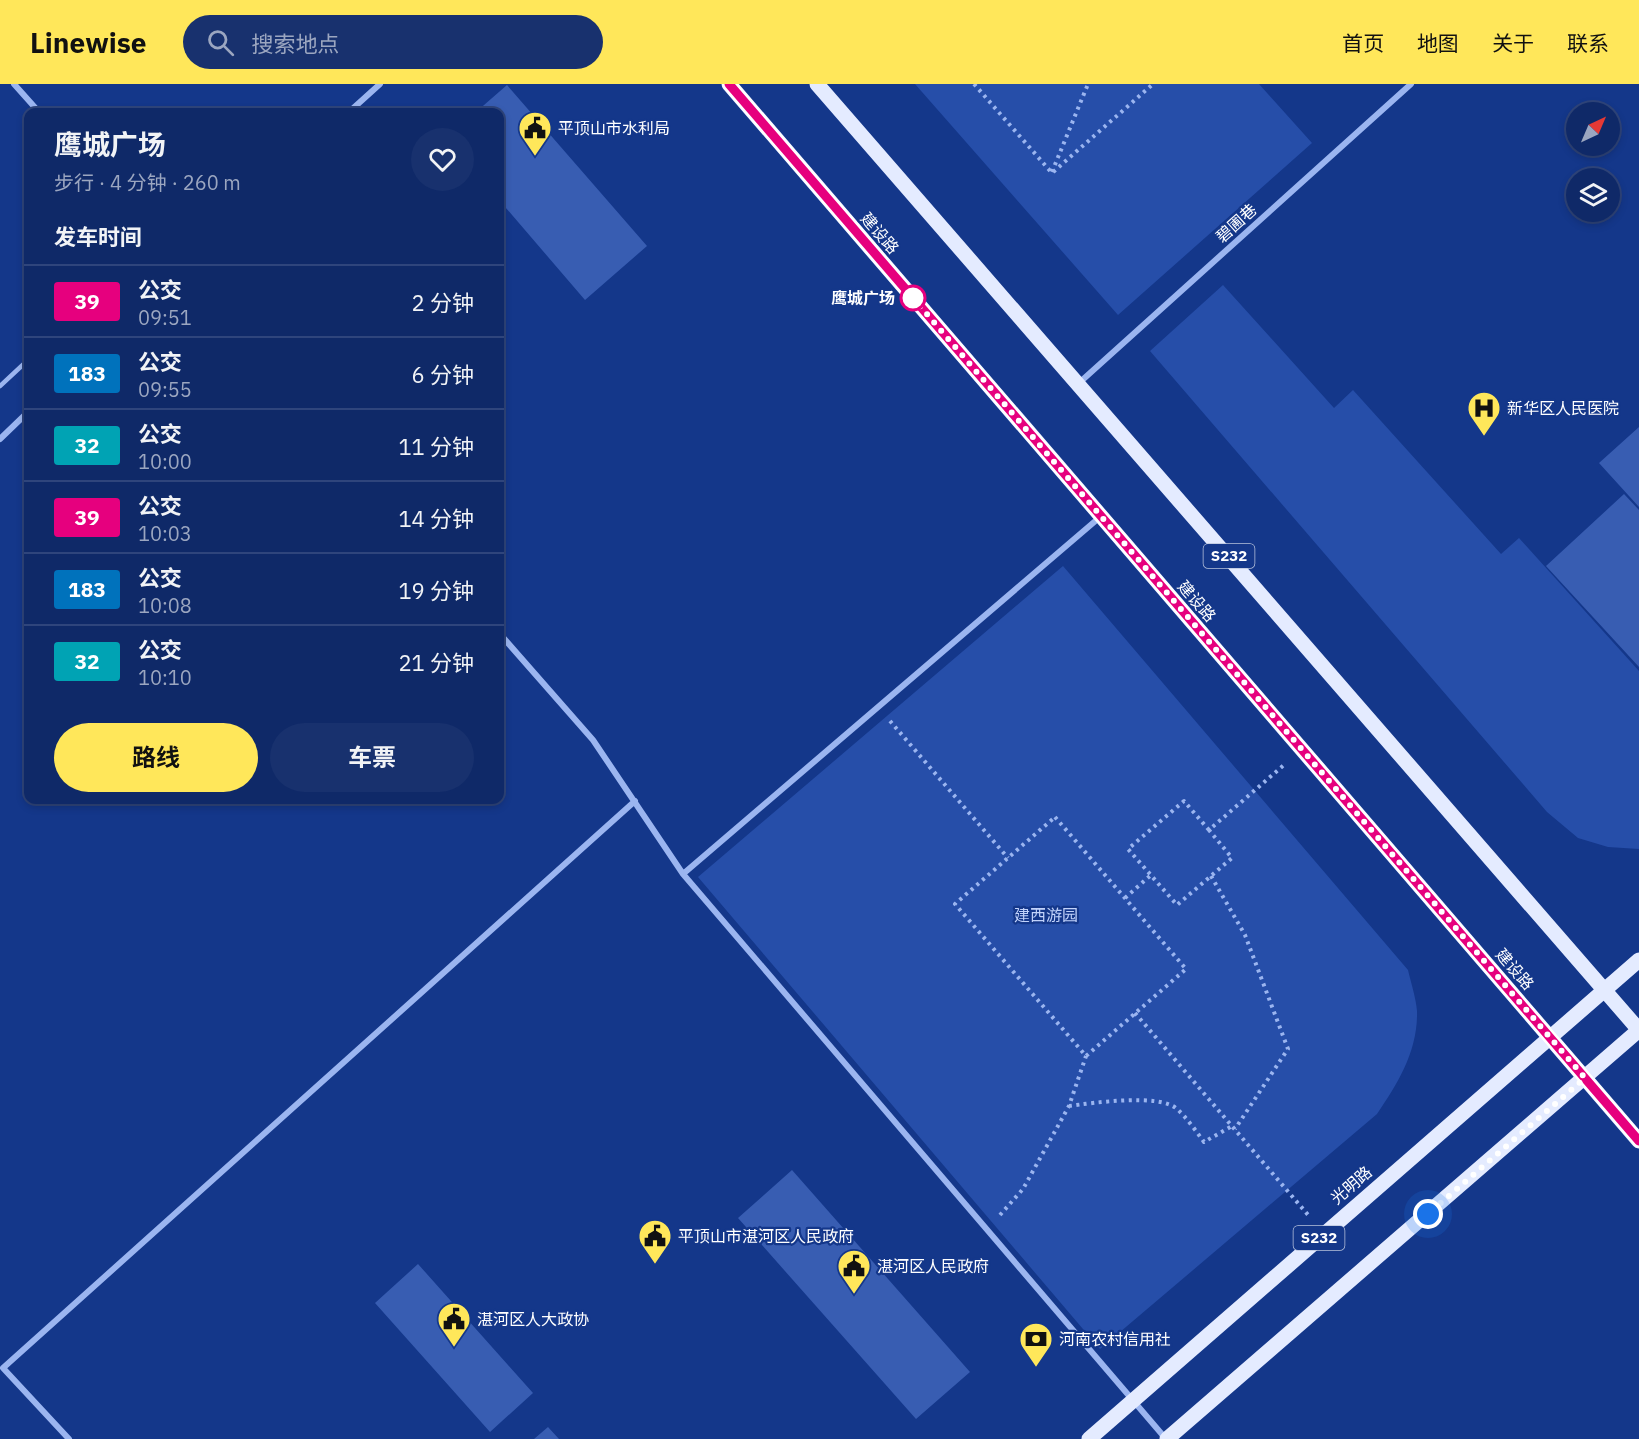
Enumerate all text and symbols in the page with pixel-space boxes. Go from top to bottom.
search box [183,15,603,69]
text: Linewise [30,24,147,61]
icon: search [204,26,237,59]
text: 搜索地点 [252,29,340,58]
text: 首页 [1342,29,1384,57]
text: 地图 [1417,29,1459,57]
text: 关于 [1492,29,1534,57]
text: 联系 [1567,29,1609,57]
north arrow [1566,102,1620,156]
map controls [1566,102,1620,222]
public building icon: 平顶山市水利局 [517,110,553,157]
place label: 平顶山市水利局 [558,118,670,138]
text: 鹰城广场 [54,126,166,163]
button: heart [411,128,474,191]
button: layers [1566,168,1620,222]
text: 步行 · 4 分钟 · 260 m [54,169,241,196]
street label: 碧圃巷 [1211,200,1261,246]
street label: 建设路 [857,208,903,258]
text: 发车时间 [54,222,142,251]
text: 公交 [138,275,182,304]
marker: 鹰城广场 [900,285,926,311]
text: 39 [74,287,100,315]
text: 2 分钟 [412,288,474,317]
place label: 鹰城广场 [831,288,895,308]
text: 09:51 [138,304,192,331]
text: 公交 [138,347,182,376]
text: 183 [68,359,106,387]
text: 6 分钟 [412,360,474,389]
text: 09:55 [138,376,192,403]
hospital icon: 新华区人民医院 [1466,390,1502,437]
place label: 新华区人民医院 [1507,398,1619,418]
text: 公交 [138,419,182,448]
text: 32 [74,431,100,459]
text: 11 分钟 [398,432,474,461]
text: 10:00 [138,448,192,475]
text: 公交 [138,491,182,520]
text: 39 [74,503,100,531]
text: 14 分钟 [398,504,474,533]
text: 10:03 [138,520,192,547]
road number: S232 [1204,544,1254,568]
text: 公交 [138,563,182,592]
text: 183 [68,575,106,603]
text: 19 分钟 [398,576,474,605]
street label: 建设路 [1174,576,1220,626]
text: 10:08 [138,592,192,619]
text: 公交 [138,635,182,664]
text: 32 [74,647,100,675]
text: 21 分钟 [398,648,474,677]
text: 10:10 [138,664,192,691]
button: 路线 [54,723,258,792]
button: 车票 [270,723,474,792]
park label: 建西游园 [1014,905,1078,925]
street label: 建设路 [1492,944,1538,994]
street label: 光明路 [1326,1162,1376,1208]
your location [1413,1199,1443,1229]
public building icon: 平顶山市湛河区人民政府 [637,1218,673,1265]
place label: 平顶山市湛河区人民政府 [678,1226,854,1246]
road number: S232 [1294,1226,1344,1250]
public building icon: 湛河区人民政府 [836,1248,872,1295]
place label: 湛河区人民政府 [877,1256,989,1276]
public building icon: 湛河区人大政协 [436,1301,472,1348]
place label: 湛河区人大政协 [477,1309,589,1329]
bank icon: 河南农村信用社 [1018,1321,1054,1368]
place label: 河南农村信用社 [1059,1329,1171,1349]

